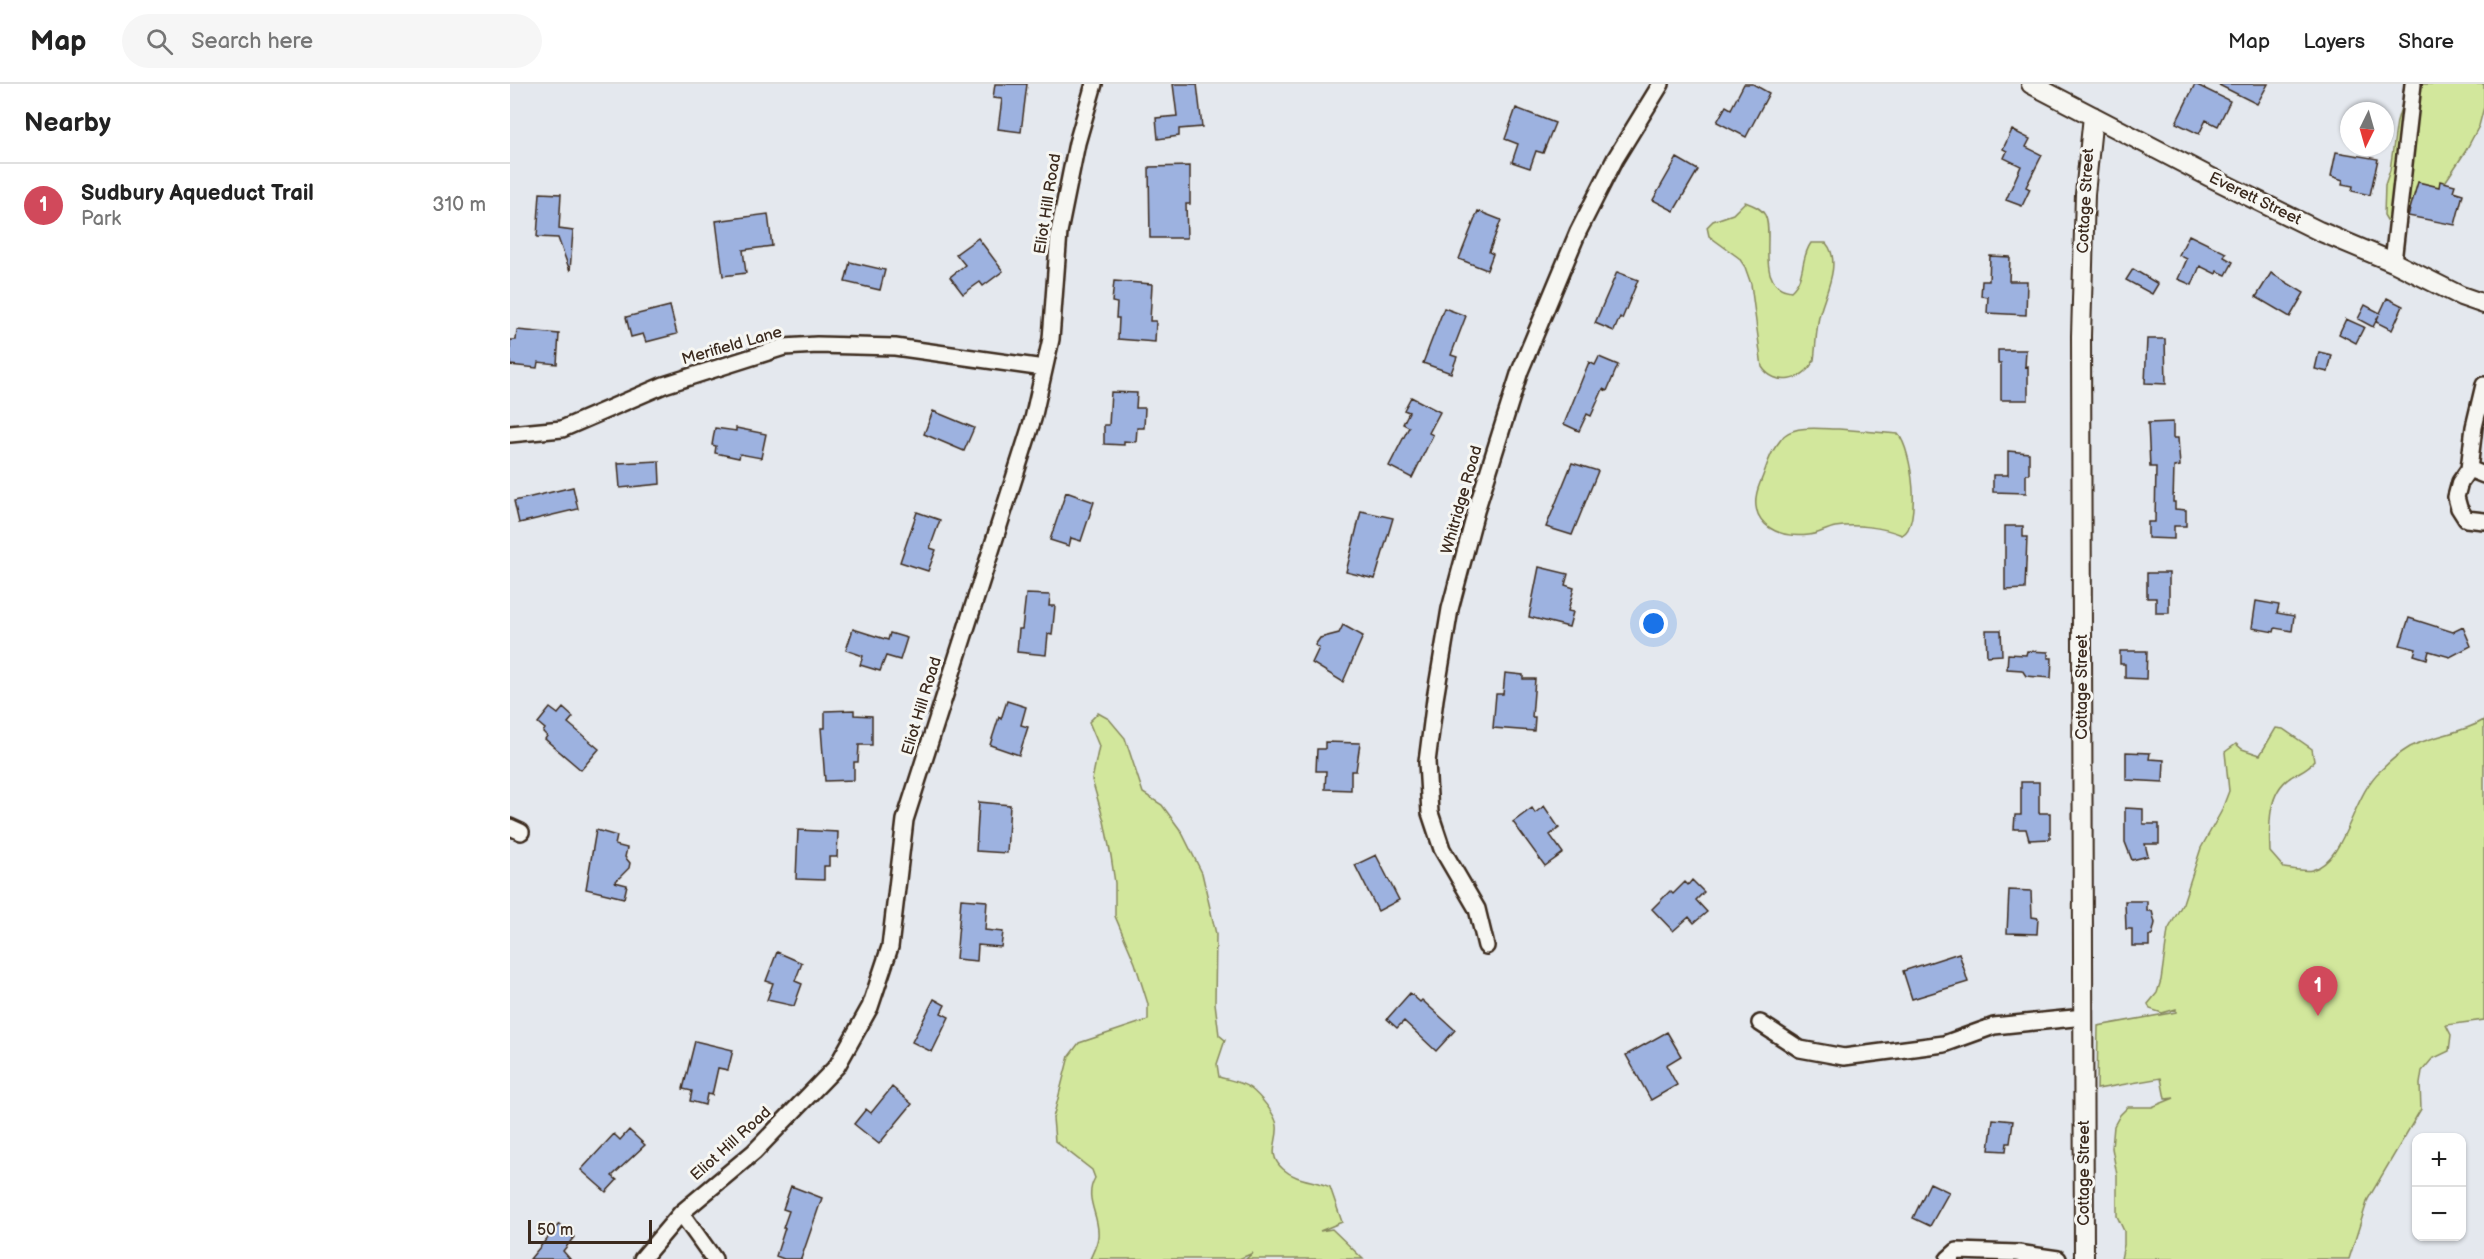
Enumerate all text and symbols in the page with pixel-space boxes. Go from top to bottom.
search box [122,14,542,68]
text: Map [30,25,86,58]
icon: search [143,25,176,58]
text: Search here [191,28,313,55]
text: Map [2228,29,2270,54]
text: Layers [2303,29,2365,54]
text: Share [2398,29,2454,54]
north arrow [2340,102,2394,156]
text: Nearby [24,108,111,139]
street label: Cottage Street [2074,148,2098,254]
street label: Eliot Hill Road [1031,152,1065,256]
street label: Everett Street [2206,168,2304,230]
text: Sudbury Aqueduct Trail [81,180,314,207]
text: 1 [39,193,48,217]
text: 310 m [432,193,486,217]
text: Park [81,207,121,231]
street label: Merifield Lane [680,322,785,369]
street label: Whitridge Road [1437,444,1487,556]
your location [1639,609,1668,638]
street label: Cottage Street [2073,634,2092,740]
street label: Eliot Hill Road [898,655,946,757]
pin: 1 [2298,966,2338,1016]
street label: Eliot Hill Road [687,1103,775,1185]
street label: Cottage Street [2075,1120,2094,1226]
map controls [2412,1133,2466,1241]
button: + [2412,1133,2466,1187]
button: − [2412,1187,2466,1241]
scale bar [528,1217,652,1244]
text: 50 m [537,1221,573,1240]

